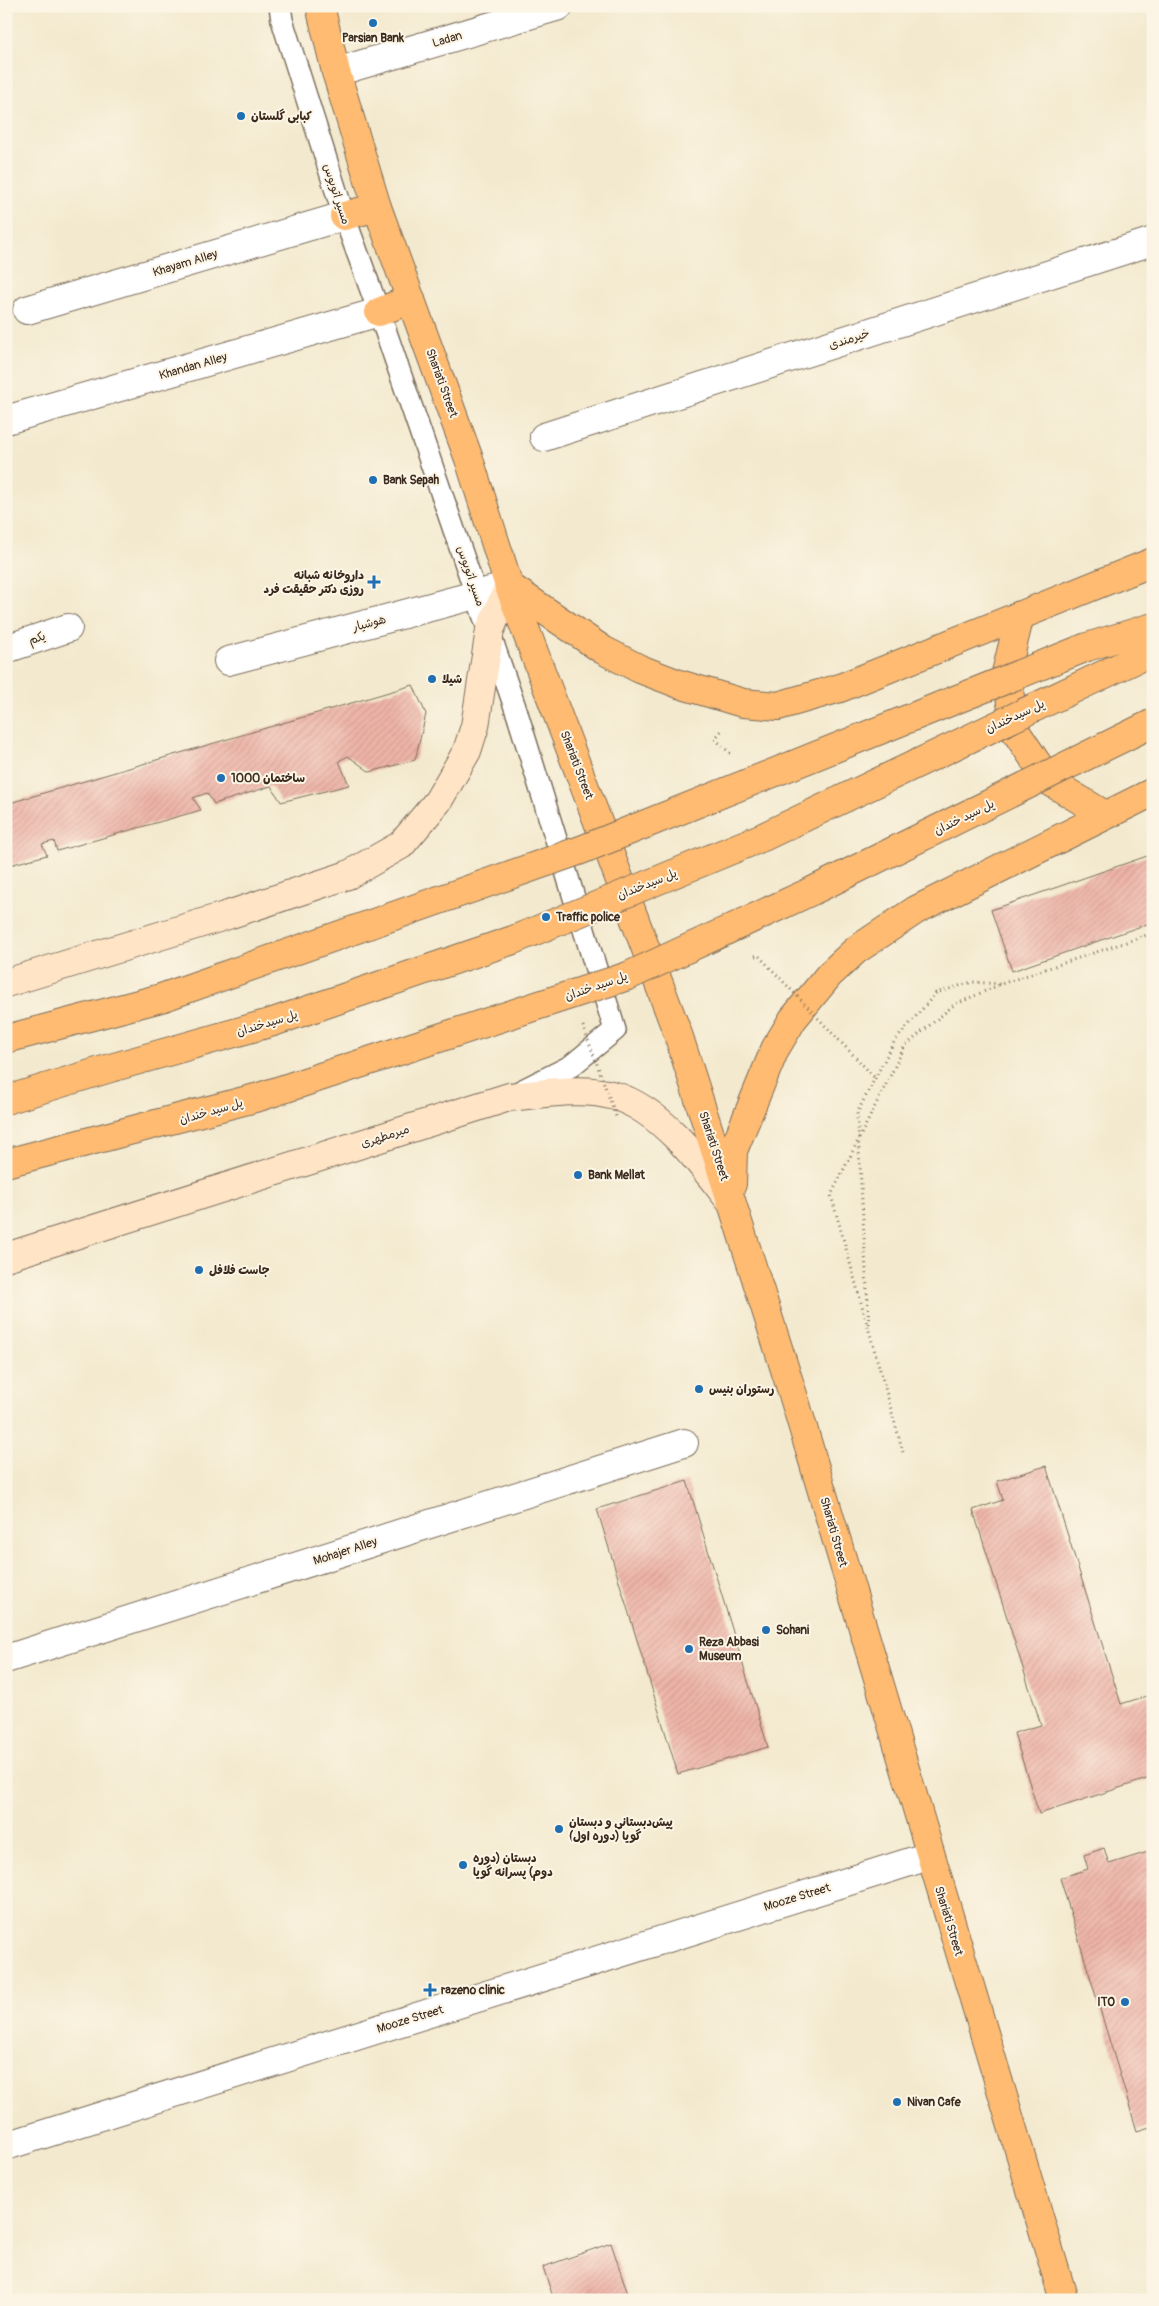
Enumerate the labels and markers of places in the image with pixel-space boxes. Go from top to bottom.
marker: Parsian Bank [367,17,379,29]
place label: Parsian Bank [342,31,405,46]
place label: کبابی گلستان [251,108,312,124]
marker: کبابی گلستان [235,110,247,122]
place label: Bank Sepah [383,473,440,488]
marker: Bank Sepah [367,474,379,486]
place label: داروخانه شبانه روزی دکتر حقیقت فرد [263,568,364,597]
marker: داروخانه شبانه روزی دکتر حقیقت فرد [368,576,380,588]
place label: شیلا [442,672,462,687]
marker: شیلا [426,673,438,685]
place label: ساختمان 1000 [231,771,305,786]
marker: ساختمان 1000 [215,772,227,784]
place label: Traffic police [555,910,621,925]
marker: Traffic police [540,911,552,923]
place label: Bank Mellat [588,1168,646,1183]
marker: Bank Mellat [572,1169,584,1181]
place label: جاست فلافل [209,1263,270,1278]
marker: جاست فلافل [193,1264,205,1276]
place label: رستوران بنیس [709,1382,775,1397]
marker: رستوران بنیس [693,1383,705,1395]
place label: Sohani [776,1623,809,1638]
marker: Sohani [760,1624,772,1636]
place label: Reza Abbasi Museum [699,1635,759,1664]
marker: Reza Abbasi Museum [683,1643,695,1655]
place label: پیش‌دبستانی و دبستان (دوره اول) گویا [569,1815,673,1844]
marker: پیش‌دبستانی و دبستان (دوره اول) گویا [553,1823,565,1835]
place label: دبستان (دوره دوم) پسرانه گویا [473,1851,553,1881]
marker: دبستان (دوره دوم) پسرانه گویا [457,1859,469,1871]
marker: razeno clinic [423,1983,437,1997]
place label: razeno clinic [441,1983,505,1998]
place label: ITO [1097,1995,1115,2010]
marker: ITO [1119,1996,1131,2008]
place label: Nivan Cafe [907,2095,962,2110]
marker: Nivan Cafe [891,2096,903,2108]

